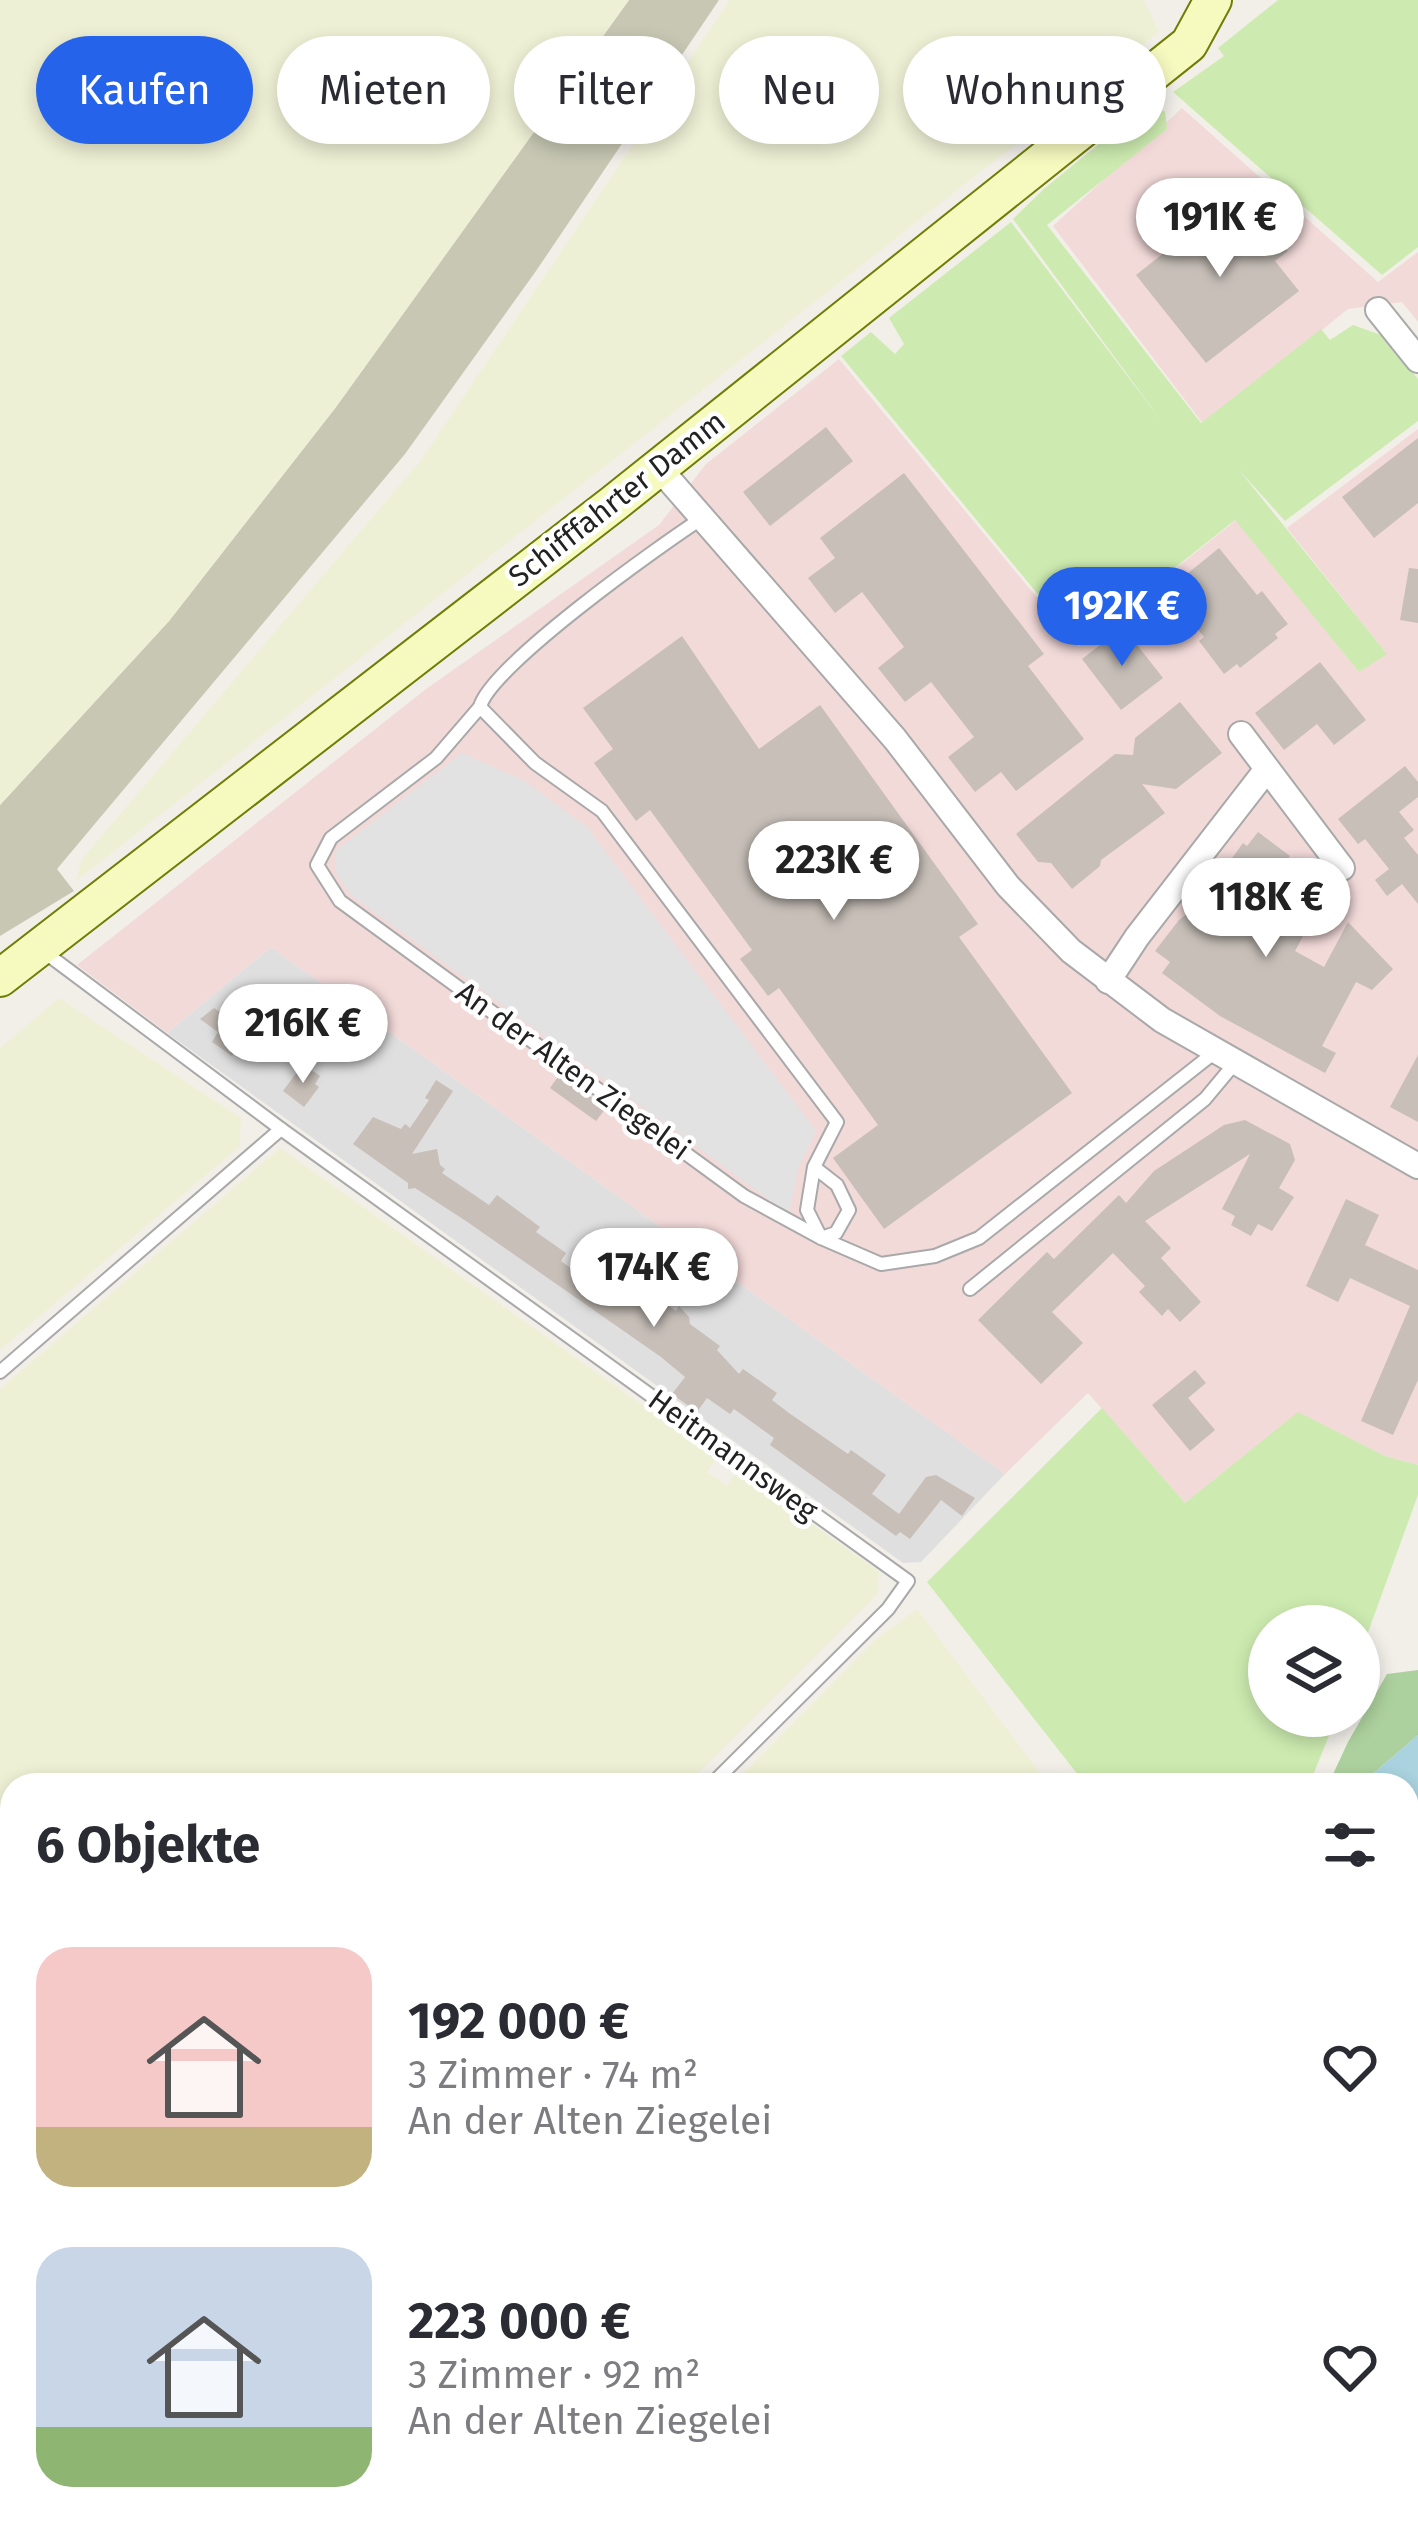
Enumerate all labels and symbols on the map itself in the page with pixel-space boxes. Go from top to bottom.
pin: 191K € [1122,178,1318,280]
street label: Schifffahrter Damm [502,403,732,595]
pin: 192K € [1024,567,1220,669]
pin: 223K € [736,821,932,923]
pin: 118K € [1168,858,1364,960]
street label: An der Alten Ziegelei [449,974,697,1168]
pin: 216K € [205,984,401,1086]
pin: 174K € [556,1228,752,1330]
street label: Heitmannsweg [641,1382,825,1529]

